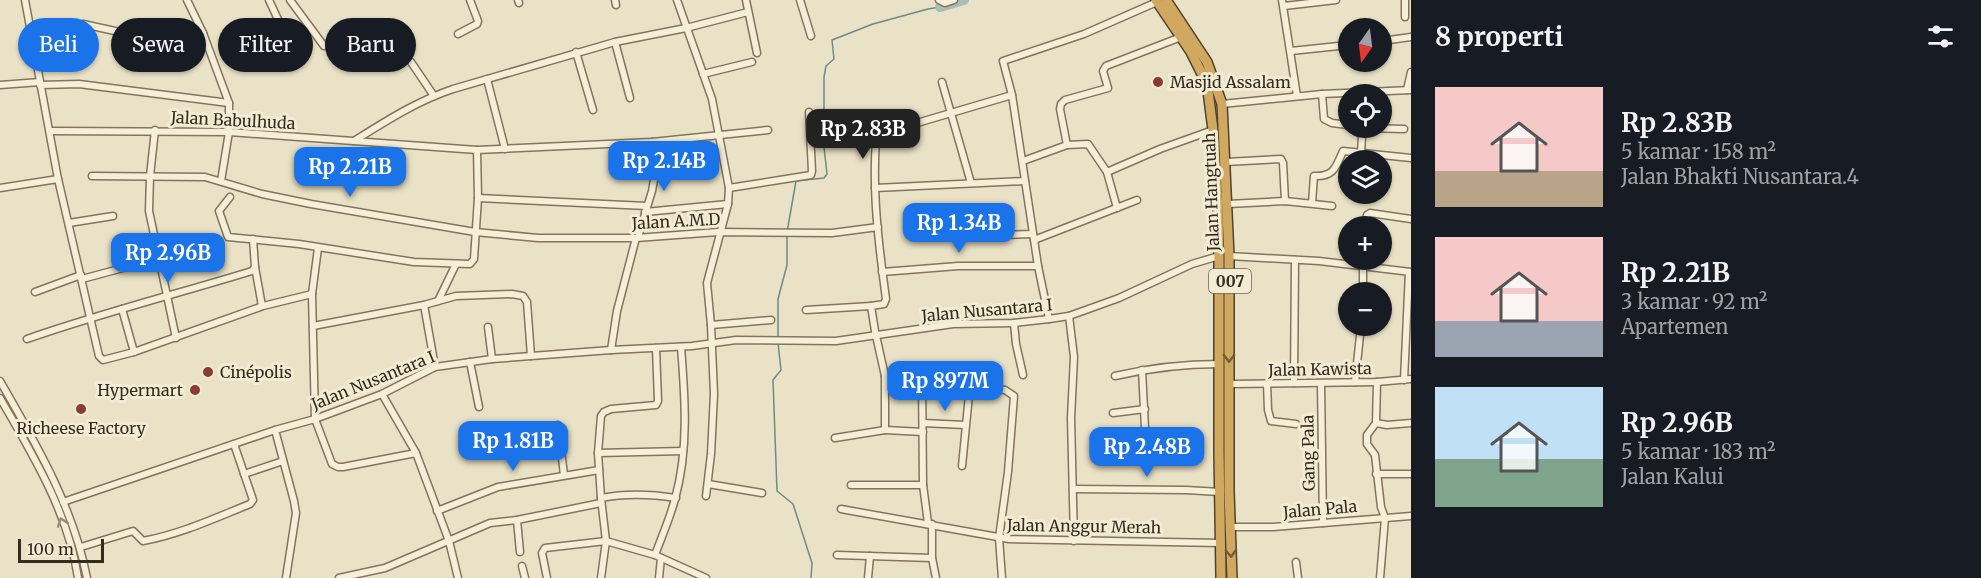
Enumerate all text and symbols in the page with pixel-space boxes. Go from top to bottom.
chip: Beli [18,18,99,72]
chip: Sewa [111,18,206,72]
chip: Filter [218,18,313,72]
chip: Baru [325,18,416,72]
north arrow [1338,18,1392,72]
map controls [1338,18,1392,336]
text: 8 properti [1435,20,1563,53]
icon: filters [1924,20,1957,53]
place label: Masjid Assalam [1170,72,1291,92]
marker: Masjid Assalam [1151,75,1165,89]
button: locate [1338,84,1392,138]
text: Rp 2.83B [1621,106,1732,139]
street label: Jalan Babulhuda [169,107,296,133]
pin: Rp 2.83B [801,109,925,160]
icon: home [1483,111,1555,183]
text: Rp 2.83B [820,116,906,141]
street label: Jalan Hangtuah [1199,132,1223,253]
text: 5 kamar · 158 m² [1621,139,1776,164]
pin: Rp 2.14B [602,141,726,192]
pin: Rp 2.21B [288,147,412,198]
text: Rp 2.14B [622,148,706,173]
button: layers [1338,150,1392,204]
text: Rp 2.21B [308,154,392,179]
text: Jalan Bhakti Nusantara.4 [1621,164,1859,189]
pin: Rp 1.34B [897,203,1021,254]
street label: Jalan A.M.D [630,209,721,233]
text: Rp 1.34B [917,210,1001,235]
button: + [1338,216,1392,270]
pin: Rp 2.96B [106,233,230,284]
text: Rp 2.96B [125,240,211,265]
text: Rp 2.21B [1621,256,1730,289]
icon: home [1483,261,1555,333]
road number: 007 [1209,269,1251,293]
button: − [1338,282,1392,336]
text: 3 kamar · 92 m² [1621,289,1767,314]
street label: Jalan Nusantara I [920,294,1053,326]
text: Apartemen [1621,314,1728,339]
street label: Jalan Nusantara I [307,346,438,414]
one-way arrow [1223,354,1235,363]
street label: Jalan Kawista [1267,358,1372,380]
pin: Rp 897M [890,361,1000,412]
place label: Cinépolis [220,362,292,382]
marker: Cinépolis [201,365,215,379]
text: Rp 897M [901,368,989,393]
place label: Hypermart [97,380,184,400]
marker: Hypermart [188,383,202,397]
marker: Richeese Factory [74,402,88,416]
text: Rp 2.96B [1621,406,1733,439]
icon: home [1483,411,1555,483]
street label: Gang Pala [1297,414,1319,491]
place label: Richeese Factory [16,418,146,438]
pin: Rp 1.81B [451,421,575,472]
pin: Rp 2.48B [1085,427,1209,478]
text: Rp 1.81B [472,428,554,453]
text: Rp 2.48B [1103,434,1191,459]
text: 5 kamar · 183 m² [1621,439,1775,464]
text: Jalan Kalui [1621,464,1724,489]
street label: Jalan Pala [1281,496,1358,522]
street label: Jalan Anggur Merah [1006,515,1162,537]
one-way arrow [56,517,69,528]
scale bar [18,536,104,564]
text: 100 m [27,539,74,559]
one-way arrow [1224,549,1237,558]

